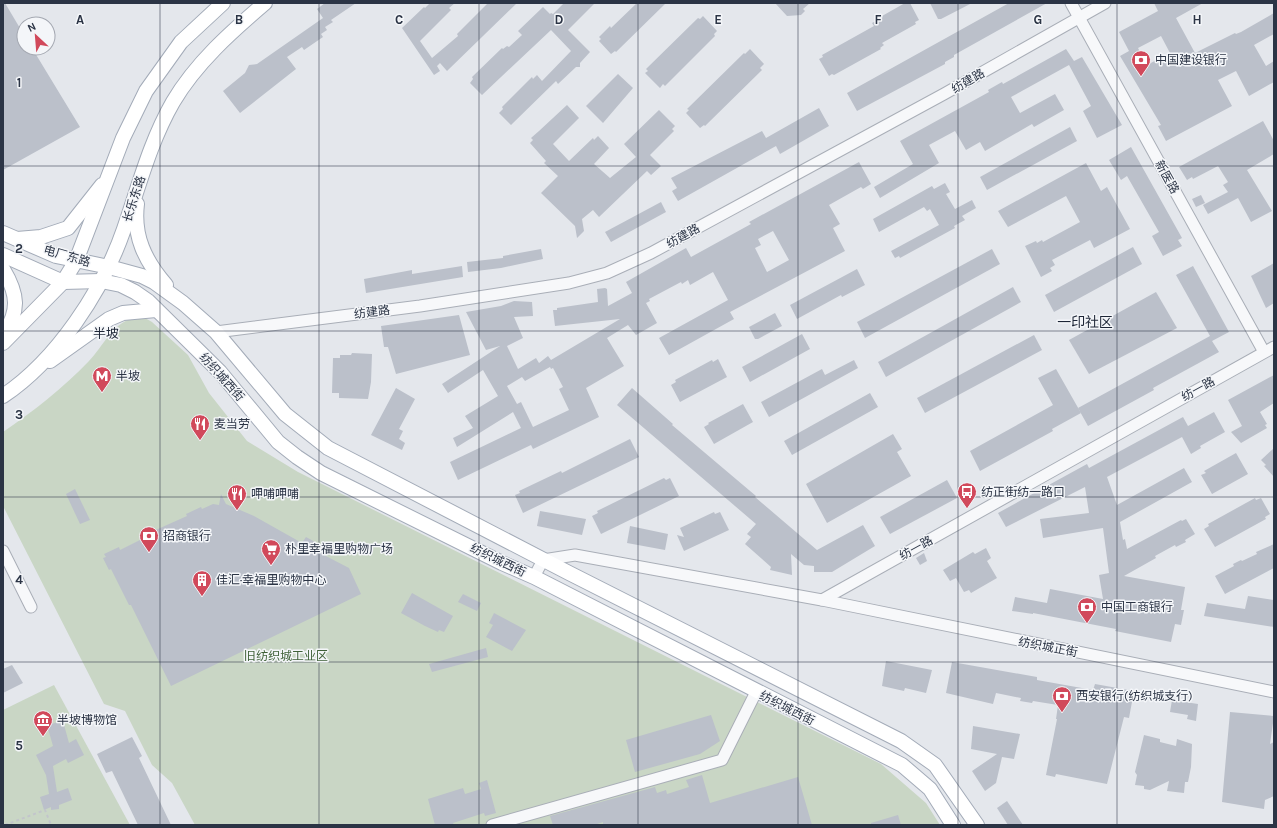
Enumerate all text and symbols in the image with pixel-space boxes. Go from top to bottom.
text: A [76,12,84,27]
text: B [235,12,243,27]
text: C [395,12,403,27]
text: D [555,12,564,27]
text: E [714,12,722,27]
text: F [874,12,882,27]
text: G [1034,12,1042,27]
text: H [1192,12,1202,27]
north arrow [16,16,56,56]
text: N [25,20,38,35]
bank icon: 中国建设银行 [1130,49,1152,77]
place label: 中国建设银行 [1155,53,1227,67]
street label: 纺建路 [949,66,987,96]
text: 1 [17,75,21,90]
street label: 新医路 [1152,158,1182,196]
street label: 长乐东路 [120,174,148,224]
street label: 纺建路 [664,221,702,251]
text: 2 [15,241,23,256]
street label: 电厂东路 [42,243,92,269]
street label: 纺建路 [353,303,391,321]
district label: 一印社区 [1057,314,1113,331]
district label: 半坡 [93,326,119,341]
street label: 纺织城西街 [197,350,247,404]
metro station icon: 半坡 [91,365,113,393]
place label: 半坡 [116,369,140,383]
street label: 纺一路 [1179,374,1217,404]
text: 3 [15,407,23,422]
restaurant icon: 麦当劳 [189,413,211,441]
place label: 麦当劳 [214,417,250,431]
bus stop icon: 纺正街纺一路口 [956,481,978,509]
restaurant icon: 呷哺呷哺 [226,483,248,511]
place label: 纺正街纺一路口 [981,485,1065,499]
place label: 呷哺呷哺 [251,487,299,501]
bank icon: 招商银行 [138,525,160,553]
place label: 招商银行 [163,529,211,543]
street label: 纺一路 [897,533,935,563]
supermarket icon: 朴里幸福里购物广场 [260,538,282,566]
street label: 纺织城西街 [468,541,528,579]
place label: 朴里幸福里购物广场 [285,542,393,556]
building icon: 佳汇·幸福里购物中心 [191,569,213,597]
text: 4 [15,572,23,587]
place label: 佳汇·幸福里购物中心 [216,573,326,587]
bank icon: 中国工商银行 [1076,596,1098,624]
place label: 中国工商银行 [1101,600,1173,614]
street label: 纺织城正街 [1017,634,1079,660]
park label: 旧纺织城工业区 [244,649,328,663]
bank icon: 西安银行(纺织城支行) [1051,685,1073,713]
street label: 纺织城西街 [757,688,817,728]
place label: 西安银行(纺织城支行) [1076,689,1193,703]
museum icon: 半坡博物馆 [32,709,54,737]
place label: 半坡博物馆 [57,713,117,727]
text: 5 [15,738,23,753]

